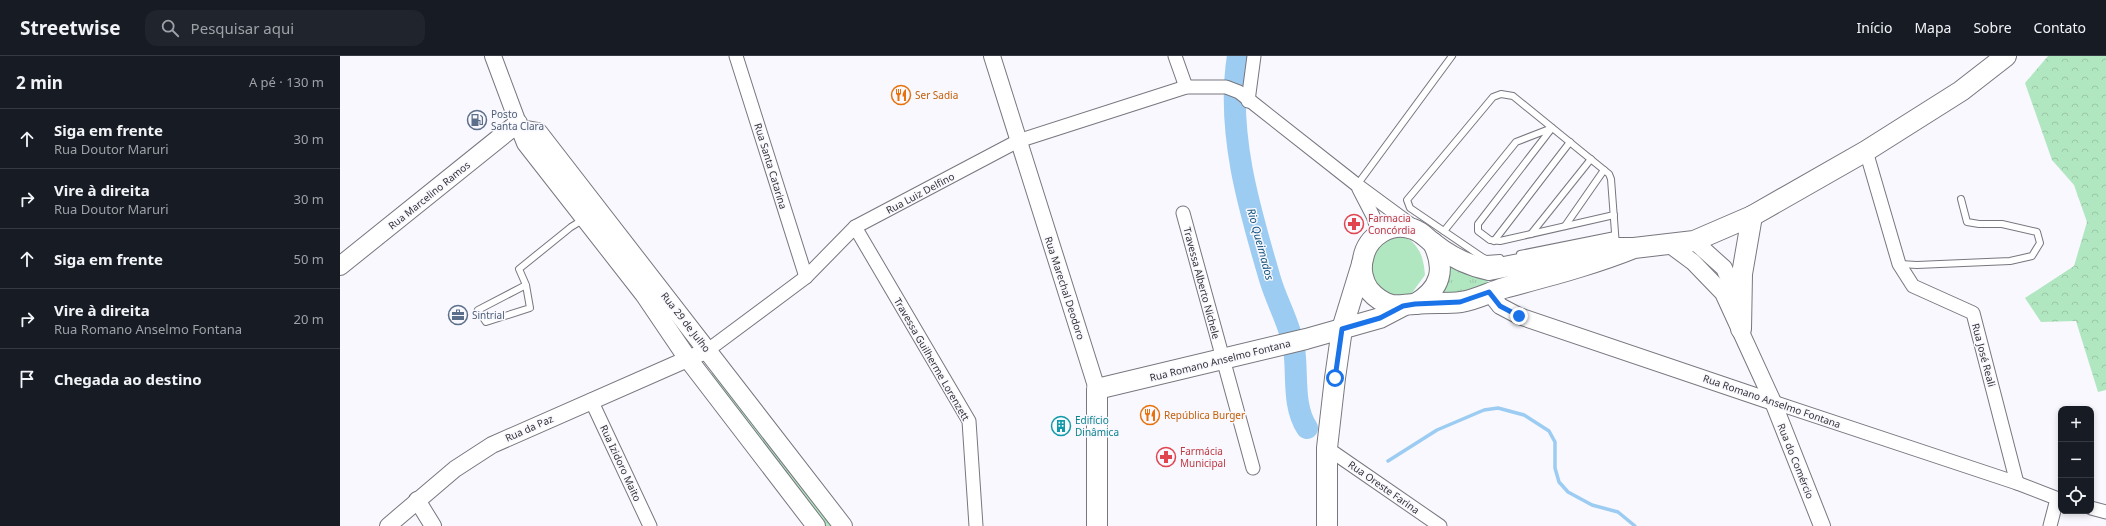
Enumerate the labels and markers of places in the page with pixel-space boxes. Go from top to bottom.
restaurant icon: Ser Sadia [890,84,912,106]
place label: Ser Sadia [915,88,958,102]
place label: Posto Santa Clara [491,107,544,133]
fuel station icon: Posto Santa Clara [466,109,488,131]
place label: Farmacia Concórdia [1368,211,1416,237]
pharmacy icon: Farmacia Concórdia [1343,213,1365,235]
office icon: Sintrial [447,304,469,326]
place label: Sintrial [472,308,505,322]
restaurant icon: República Burger [1139,404,1161,426]
place label: República Burger [1164,408,1245,422]
place label: Edifício Dinâmica [1075,413,1119,439]
building icon: Edifício Dinâmica [1050,415,1072,437]
place label: Farmácia Municipal [1180,444,1226,470]
pharmacy icon: Farmácia Municipal [1155,446,1177,468]

